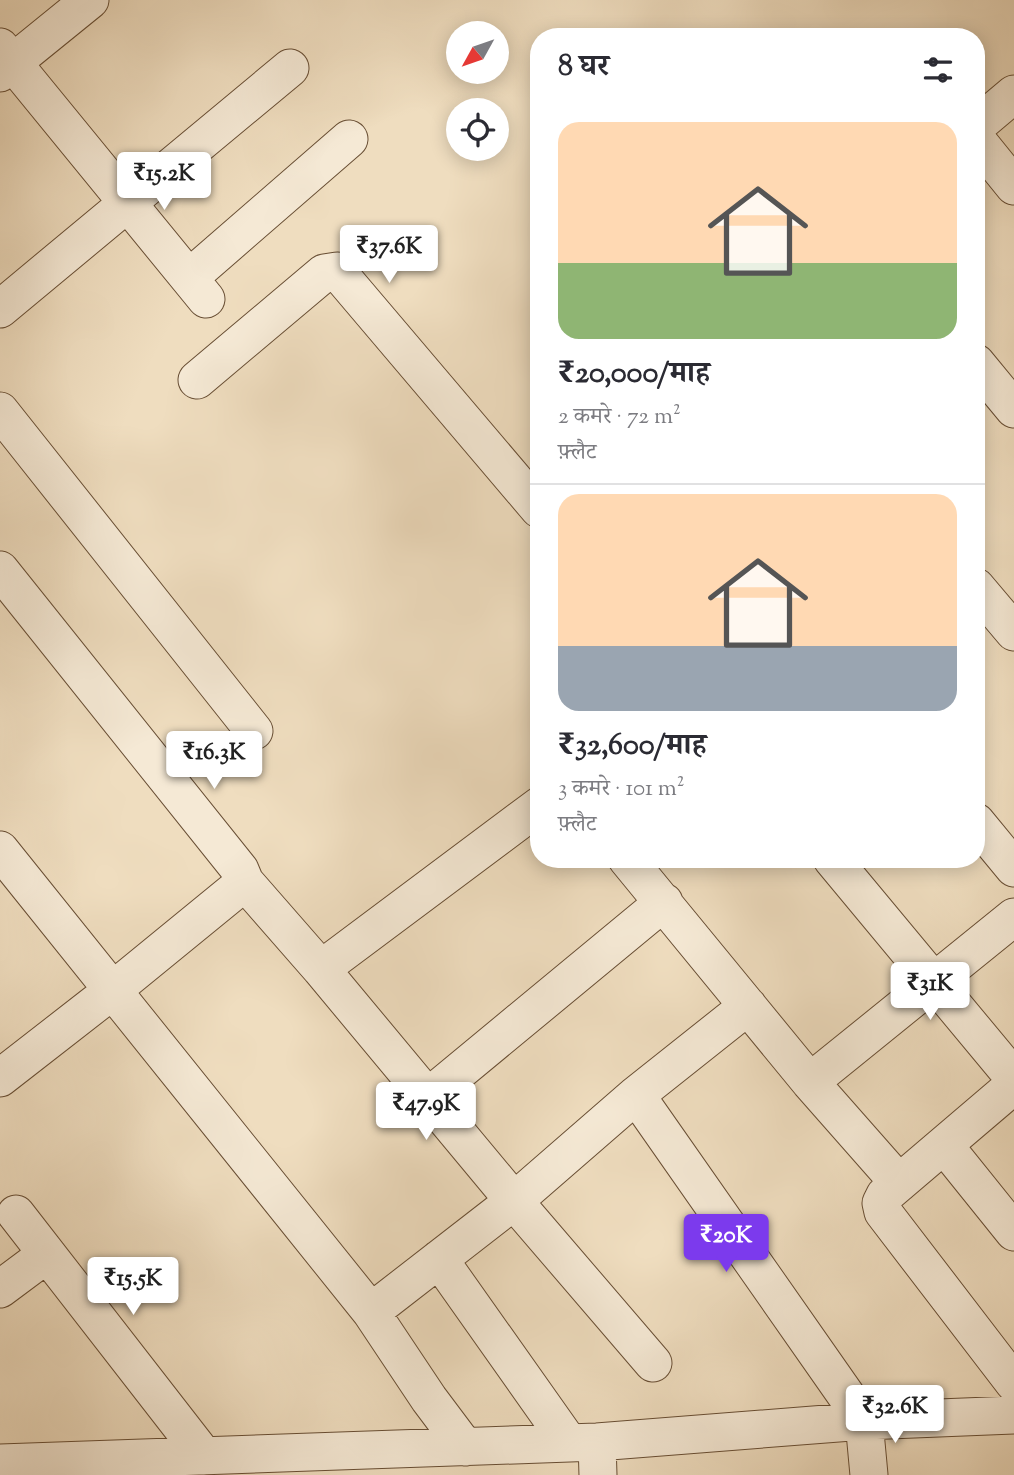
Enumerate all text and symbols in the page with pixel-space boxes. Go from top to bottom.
north arrow [446,21,509,84]
map controls [446,21,509,161]
text: 8 घर [558,46,609,89]
icon: filters [919,51,957,89]
button: locate [446,98,509,161]
pin: ₹15.2K [107,152,221,212]
text: ₹15.2K [133,158,195,191]
icon: home [695,168,821,294]
pin: ₹37.6K [332,226,446,285]
text: ₹37.6K [356,231,422,264]
text: ₹20,000/माह [558,353,710,396]
text: 2 कमरे · 72 m² [558,401,681,434]
text: फ़्लैट [558,437,596,470]
icon: home [695,540,821,666]
text: ₹32,600/माह [558,725,706,768]
pin: ₹16.3K [157,732,271,791]
text: ₹16.3K [182,737,246,770]
text: 3 कमरे · 101 m² [558,773,685,806]
text: फ़्लैट [558,809,596,842]
pin: ₹31K [889,962,971,1022]
text: ₹31K [907,968,953,1001]
pin: ₹47.9K [369,1082,483,1142]
text: ₹47.9K [392,1088,460,1121]
pin: ₹20K [685,1214,767,1274]
text: ₹20K [700,1220,752,1253]
pin: ₹15.5K [76,1258,190,1317]
text: ₹15.5K [104,1263,163,1296]
pin: ₹32.6K [838,1386,952,1445]
text: ₹32.6K [862,1391,928,1424]

